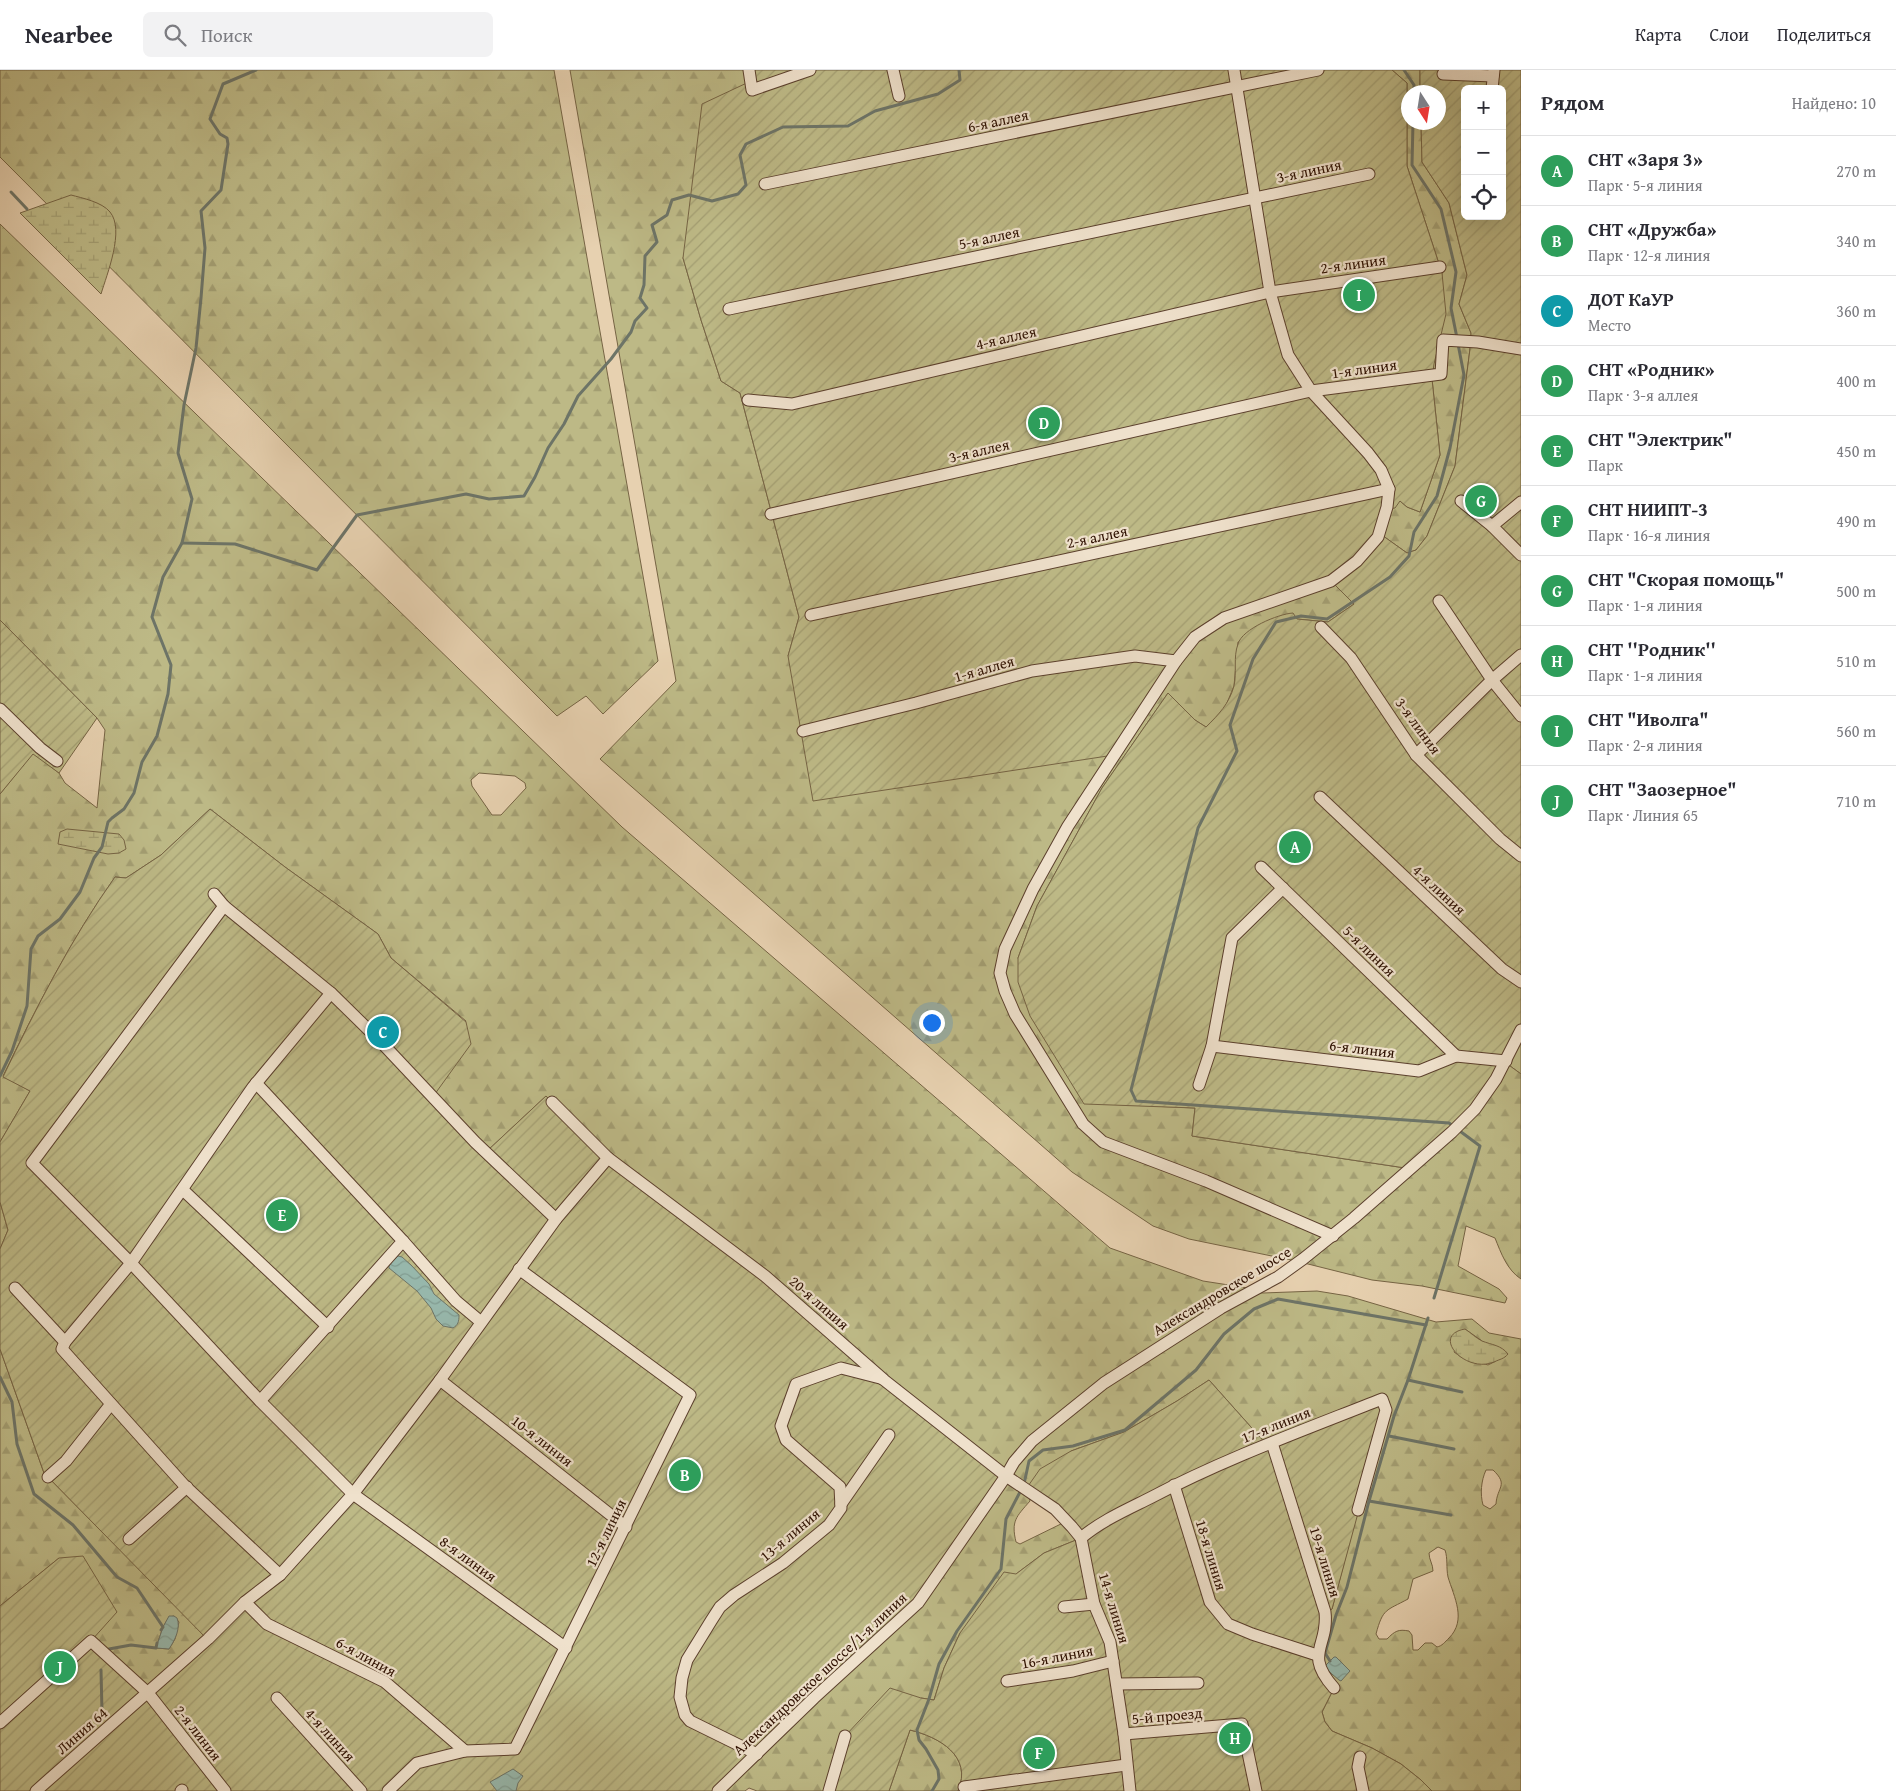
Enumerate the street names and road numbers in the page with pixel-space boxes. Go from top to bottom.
street label: 6-я аллея [966,104,1031,137]
street label: 3-я линия [1275,153,1344,188]
street label: 5-я аллея [957,221,1022,254]
street label: 2-я линия [1319,248,1387,278]
street label: 4-я аллея [974,320,1039,355]
street label: 1-я линия [1330,353,1398,383]
street label: 3-я аллея [947,433,1012,468]
street label: 2-я аллея [1065,520,1130,553]
street label: 1-я аллея [951,650,1017,687]
street label: 3-я линия [1391,693,1446,759]
street label: 4-я линия [1408,860,1471,920]
street label: 5-я линия [1338,920,1401,981]
street label: 6-я линия [1328,1034,1396,1063]
street label: Александровское шоссе [1149,1241,1295,1340]
street label: 20-я линия [785,1271,854,1335]
street label: 17-я линия [1238,1401,1314,1448]
street label: 10-я линия [507,1410,578,1472]
street label: 12-я линия [580,1495,631,1570]
street label: 13-я линия [755,1503,825,1566]
street label: 18-я линия [1191,1517,1232,1593]
street label: 19-я линия [1305,1524,1346,1600]
street label: 8-я линия [436,1531,501,1587]
street label: 14-я линия [1094,1570,1135,1646]
street label: Александровское шоссе/1-я линия [728,1587,911,1760]
street label: 6-я линия [332,1631,400,1682]
street label: 16-я линия [1019,1639,1095,1674]
street label: 2-я линия [170,1700,227,1765]
street label: 5-й проезд [1131,1702,1203,1729]
street label: Линия 64 [52,1703,112,1759]
street label: 4-я линия [301,1703,360,1766]

